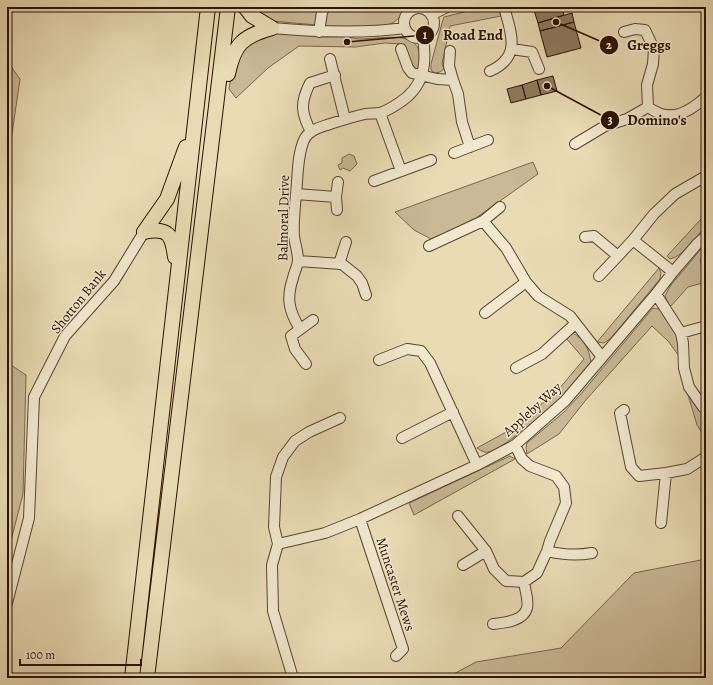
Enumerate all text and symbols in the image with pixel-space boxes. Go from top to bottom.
callout: Road End [415,21,511,48]
text: Road End [443,25,504,45]
text: 1 [423,27,428,43]
callout: Greggs [599,31,679,58]
text: Greggs [627,35,671,55]
text: 2 [606,37,612,53]
callout: Domino's [600,106,695,133]
text: Domino's [627,110,687,130]
text: 3 [607,112,613,128]
street label: Balmoral Drive [273,175,294,261]
street label: Shotton Bank [46,265,110,338]
street label: Appleby Way [498,377,566,441]
street label: Muncaster Mews [371,535,420,633]
scale bar [20,641,141,667]
text: 100 m [26,647,55,663]

